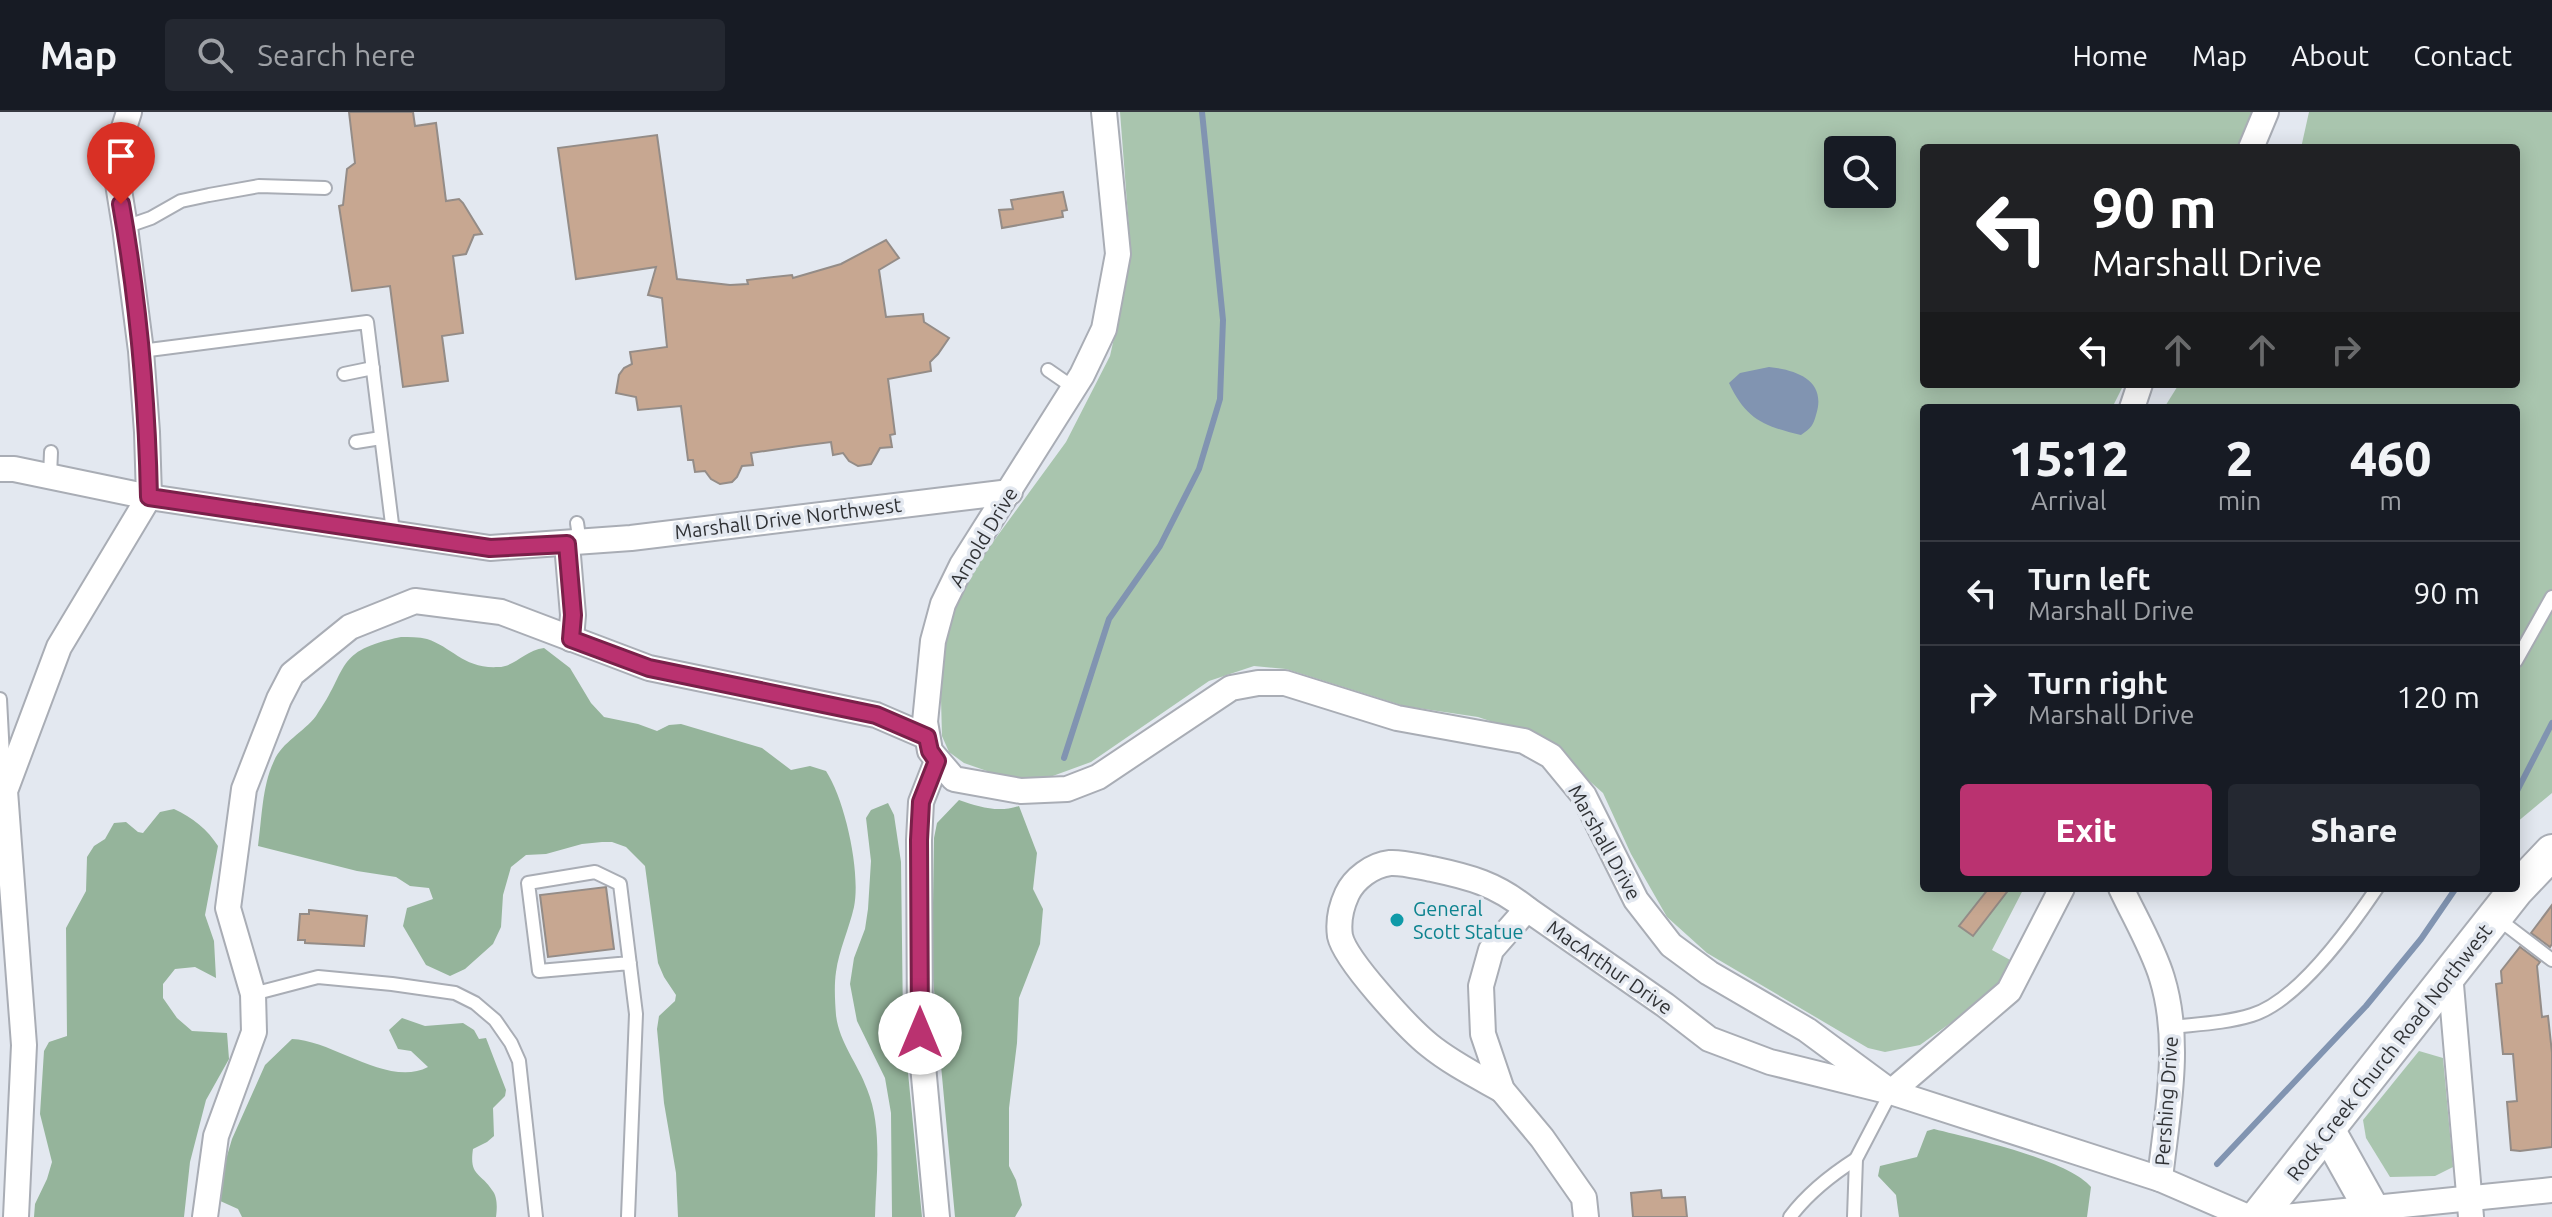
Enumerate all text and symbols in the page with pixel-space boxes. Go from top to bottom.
search box [165,19,725,91]
icon: search [193,33,237,77]
text: Map [40,34,117,76]
text: Search here [257,38,416,72]
text: Home [2073,40,2148,71]
text: Map [2192,40,2247,71]
text: About [2291,40,2369,71]
text: Contact [2413,40,2512,71]
pin [87,122,155,204]
icon: arrive [99,134,143,178]
map controls [1824,136,1896,208]
button: search [1824,136,1896,208]
icon: left [1960,176,2064,280]
text: 90 m [2092,176,2217,239]
text: Marshall Drive [2092,242,2322,283]
icon: left [2072,328,2116,372]
icon: ahead [2156,328,2200,372]
icon: ahead [2240,328,2284,372]
icon: right [2324,328,2368,372]
text: 15:12 [2009,431,2129,485]
text: 2 [2226,431,2253,485]
text: 460 [2350,431,2431,485]
street label: Arnold Drive [944,483,1022,591]
text: Arrival [2031,486,2107,515]
text: min [2218,486,2261,515]
text: m [2379,486,2402,515]
street label: Marshall Drive Northwest [673,493,903,543]
text: Turn left [2028,562,2150,596]
icon: left [1960,571,2004,615]
text: 90 m [2413,576,2480,610]
text: Marshall Drive [2028,596,2194,625]
text: Turn right [2028,666,2168,700]
icon: right [1960,675,2004,719]
text: 120 m [2396,680,2480,714]
text: Marshall Drive [2028,700,2194,729]
street label: Marshall Drive [1564,780,1646,904]
button: Exit [1960,784,2212,876]
button: Share [2228,784,2480,876]
place label: General Scott Statue [1413,897,1524,943]
marker: General Scott Statue [1388,911,1406,929]
street label: MacArthur Drive [1543,915,1677,1019]
street label: Rock Creek Church Road Northwest [2282,919,2496,1185]
position arrow [878,991,962,1075]
street label: Pershing Drive [2150,1035,2182,1167]

